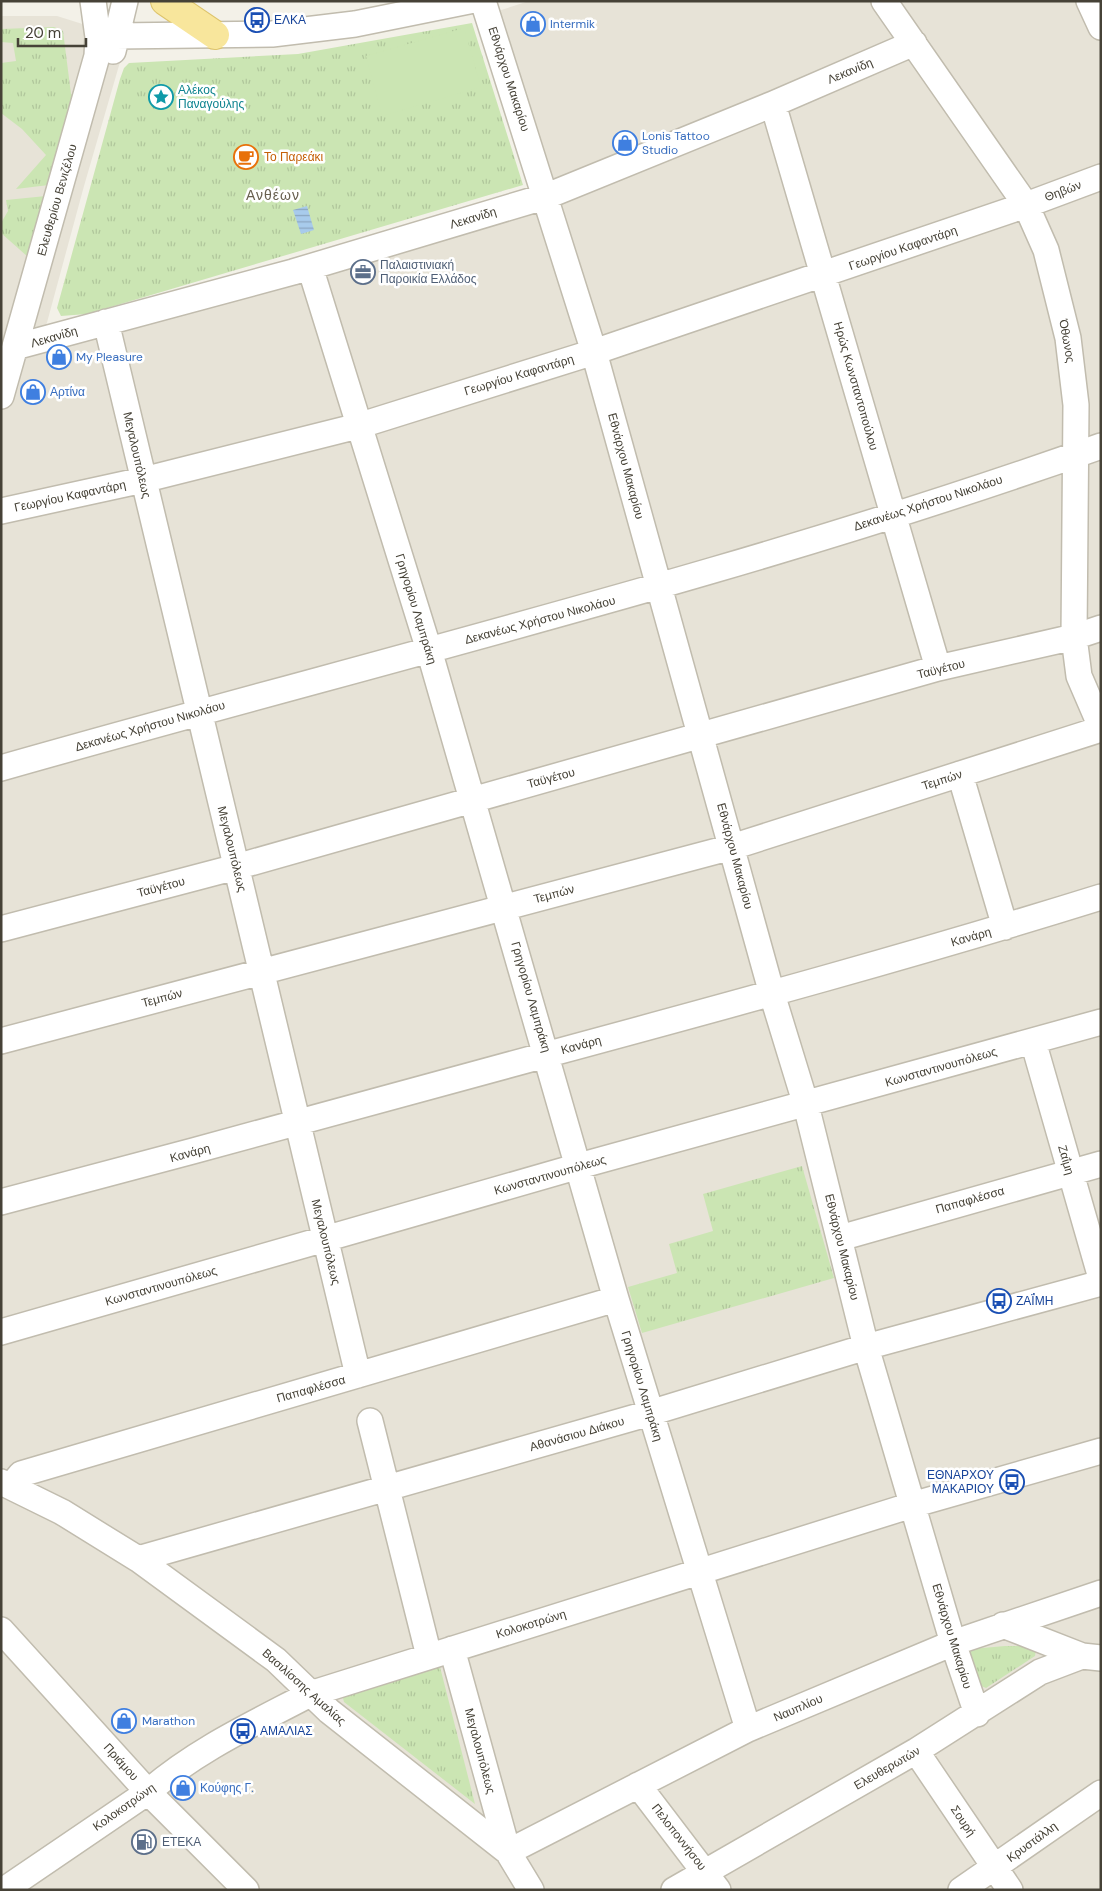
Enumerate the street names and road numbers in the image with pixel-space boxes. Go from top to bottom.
street label: Εθνάρχου Μακαρίου [485,25,533,133]
street label: Λεκανίδη [825,54,875,88]
street label: Ελευθερίου Βενιζέλου [33,142,81,258]
street label: Θηβών [1042,177,1084,205]
street label: Λεκανίδη [448,203,498,233]
street label: Γεωργίου Καφαντάρη [847,222,959,274]
street label: Όθωνος [1055,317,1079,364]
street label: Ηρώς Κωνσταντοπούλου [830,320,882,452]
street label: Λεκανίδη [29,323,79,351]
street label: Γεωργίου Καφαντάρη [462,351,576,399]
street label: Μεγαλουπόλεως [119,410,155,500]
street label: Εθνάρχου Μακαρίου [604,411,648,521]
street label: Δεκανέως Χρήστου Νικολάου [852,471,1004,535]
street label: Γεωργίου Καφαντάρη [13,476,127,516]
street label: Γρηγορίου Λαμπράκη [392,552,440,666]
street label: Δεκανέως Χρήστου Νικολάου [463,592,617,648]
street label: Ταϋγέτου [915,655,967,683]
street label: Δεκανέως Χρήστου Νικολάου [73,697,227,755]
street label: Ταϋγέτου [525,764,577,792]
street label: Τεμπών [920,766,964,794]
street label: Εθνάρχου Μακαρίου [713,801,757,911]
street label: Μεγαλουπόλεως [214,804,250,894]
street label: Ταϋγέτου [135,873,187,901]
street label: Τεμπών [532,881,576,907]
street label: Κανάρη [949,924,993,950]
street label: Γρηγορίου Λαμπράκη [507,940,555,1054]
street label: Τεμπών [140,985,184,1011]
street label: Κανάρη [559,1032,603,1058]
street label: Κωνσταντινουπόλεως [883,1043,999,1091]
street label: Κανάρη [168,1140,212,1166]
street label: Ζαΐμη [1054,1143,1078,1177]
street label: Κωνσταντινουπόλεως [492,1151,608,1199]
street label: Παπαφλέσσα [934,1183,1006,1217]
street label: Εθνάρχου Μακαρίου [821,1192,863,1302]
street label: Μεγαλουπόλεως [308,1197,344,1287]
street label: Κωνσταντινουπόλεως [103,1262,219,1310]
street label: Γρηγορίου Λαμπράκη [618,1329,666,1443]
street label: Παπαφλέσσα [275,1372,347,1406]
street label: Αθανάσιου Διάκου [528,1413,626,1455]
street label: Εθνάρχου Μακαρίου [928,1581,976,1691]
street label: Κολοκοτρώνη [494,1606,568,1642]
street label: Βασιλίσσης Αμαλίας [259,1645,349,1729]
street label: Ναυπλίου [771,1691,825,1725]
street label: Μεγαλουπόλεως [461,1706,499,1796]
street label: Πριάμου [100,1740,142,1784]
street label: Ελευθερωτών [851,1743,923,1793]
street label: Κολοκοτρώνη [90,1780,158,1834]
street label: Πελοποννήσου [648,1800,710,1874]
street label: Σουρή [947,1802,979,1840]
street label: Κρυστάλλη [1003,1818,1061,1866]

